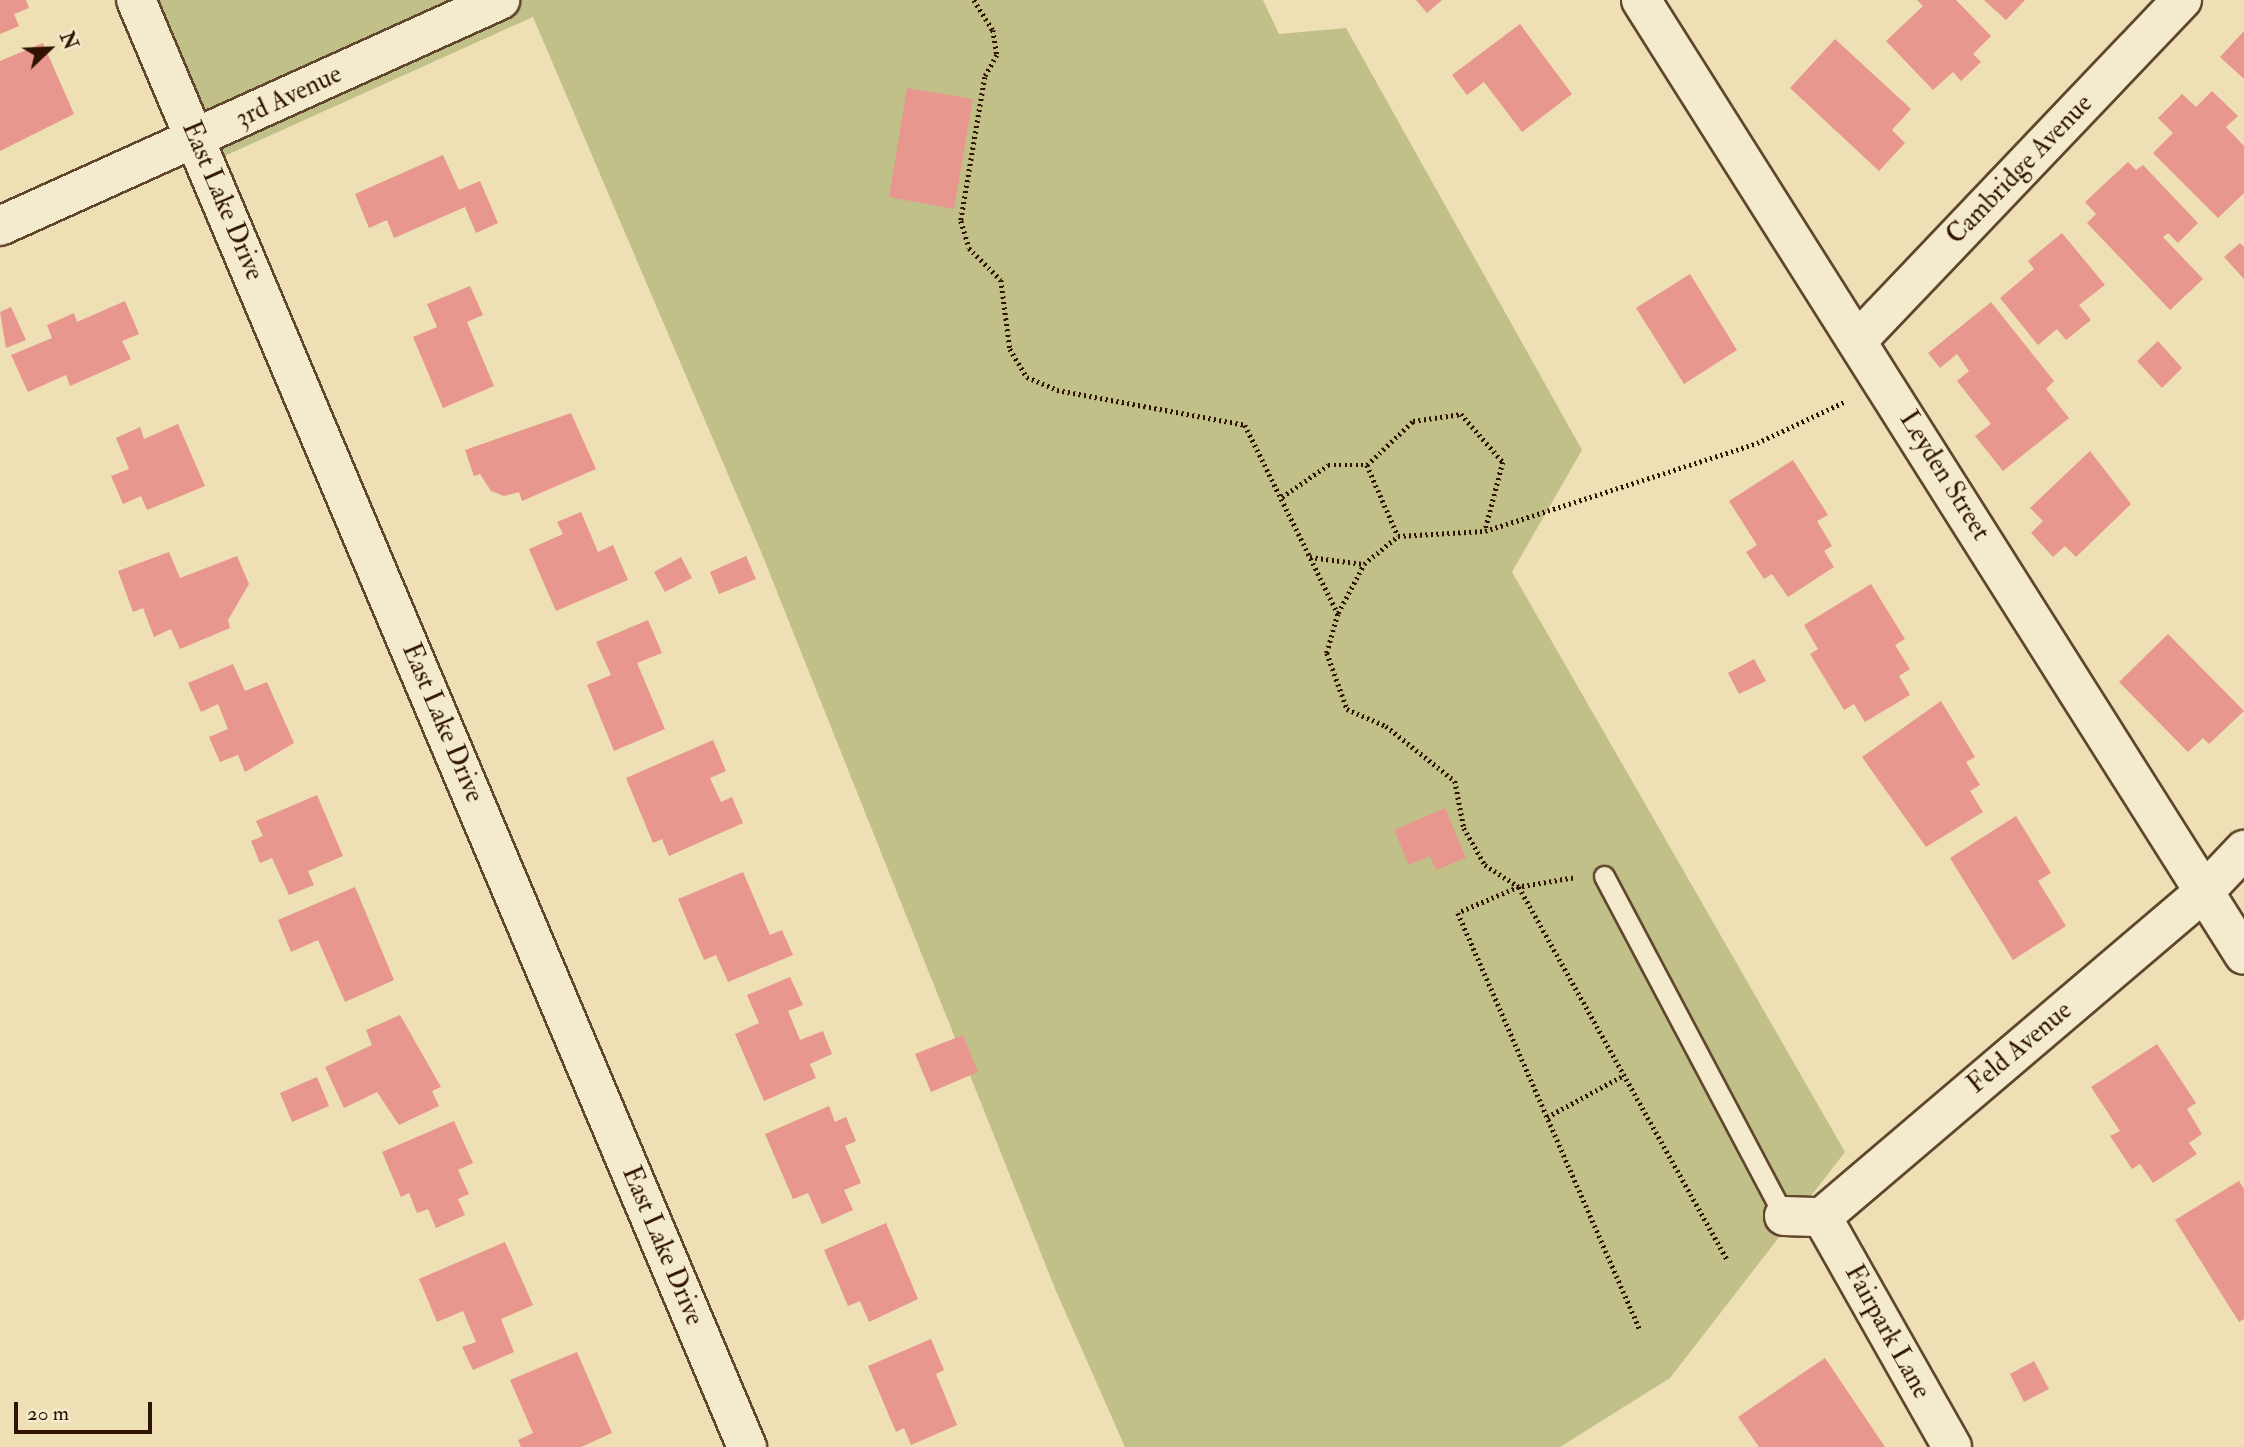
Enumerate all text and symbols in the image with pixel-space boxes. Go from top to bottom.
north arrow [14,14,84,84]
text: N [54,28,83,53]
street label: 3rd Avenue [231,59,347,135]
street label: Cambridge Avenue [1941,89,2099,251]
street label: East Lake Drive [174,117,270,285]
street label: Leyden Street [1892,406,1996,546]
street label: East Lake Drive [394,639,490,807]
street label: Feld Avenue [1961,995,2079,1101]
street label: East Lake Drive [614,1162,710,1330]
street label: Fairpark Lane [1837,1260,1937,1404]
scale bar [18,1388,156,1432]
text: 20 m [27,1400,69,1427]

